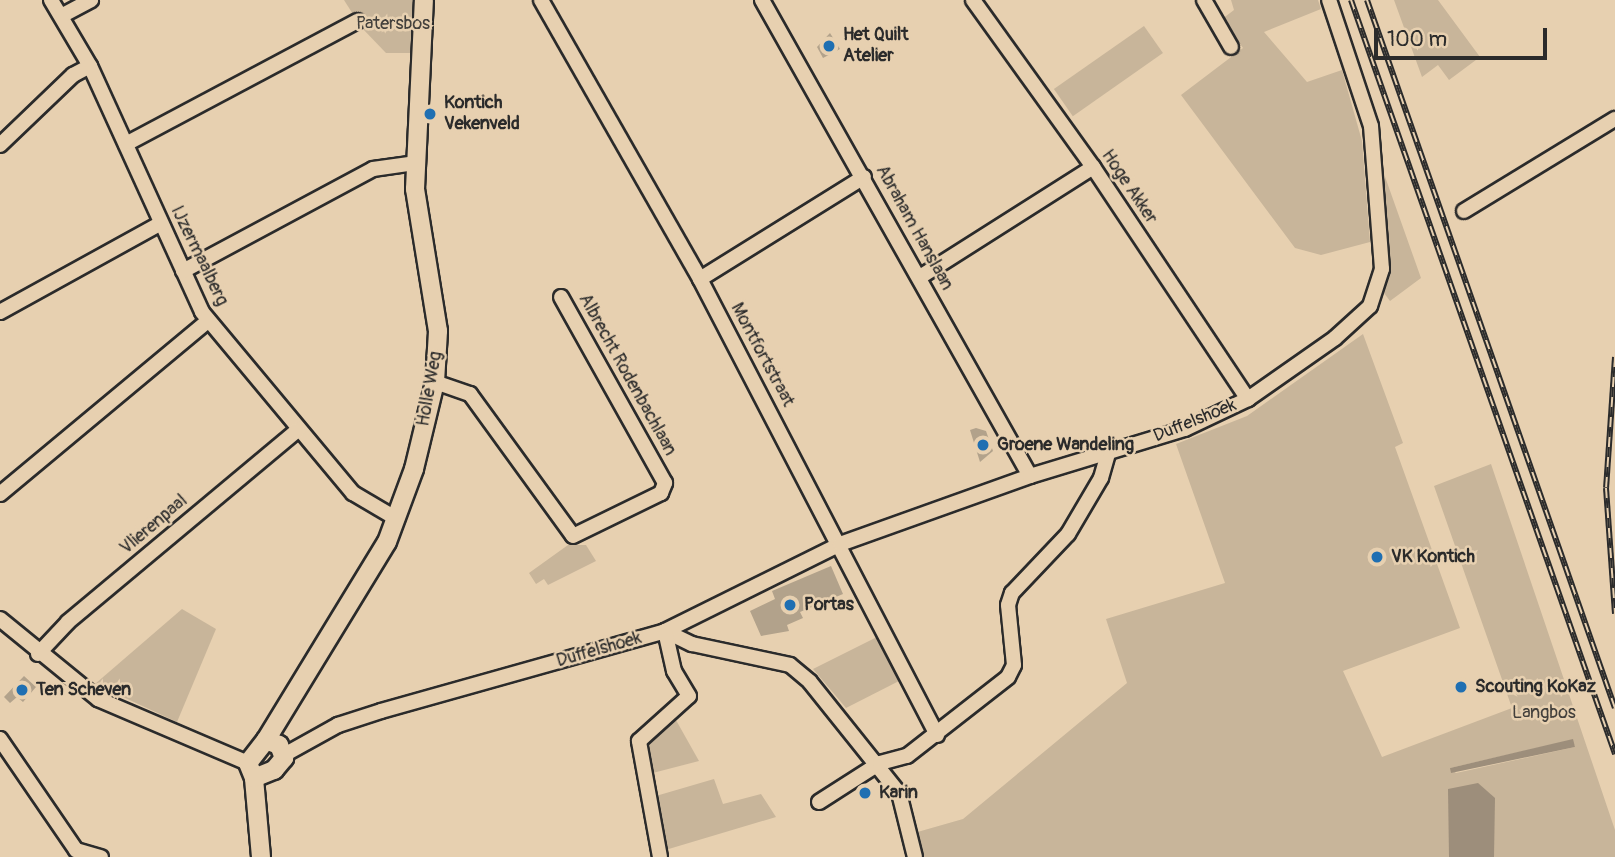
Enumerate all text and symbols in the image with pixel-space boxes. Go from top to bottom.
park label: Patersbos [356,13,430,35]
scale bar [1377,14,1550,58]
place label: Het Quilt Atelier [843,25,909,68]
text: 100 m [1387,26,1447,53]
marker: Het Quilt Atelier [821,38,837,54]
place label: Kontich Vekenveld [444,93,520,136]
marker: Kontich Vekenveld [422,106,438,122]
street label: Hoge Akker [1096,146,1162,228]
street label: Abraham Hanslaan [871,162,957,294]
street label: IJzermaalberg [165,202,233,310]
street label: Albrecht Rodenbachlaan [573,290,681,460]
street label: Montfortstraat [726,299,798,411]
street label: Holle Weg [413,350,447,428]
street label: Duffelshoek [1150,395,1240,447]
place label: Groene Wandeling [997,434,1134,456]
marker: Groene Wandeling [975,437,991,453]
street label: Vlierenpaal [116,491,192,559]
place label: VK Kontich [1391,546,1475,568]
marker: VK Kontich [1369,549,1385,565]
place label: Portas [804,594,854,616]
marker: Portas [782,597,798,613]
street label: Duffelshoek [554,628,644,672]
place label: Scouting KoKaz [1475,676,1596,698]
place label: Ten Scheven [36,679,131,701]
marker: Scouting KoKaz [1453,679,1469,695]
marker: Ten Scheven [14,682,30,698]
park label: Langbos [1512,702,1576,724]
place label: Karin [879,782,918,804]
marker: Karin [857,785,873,801]

